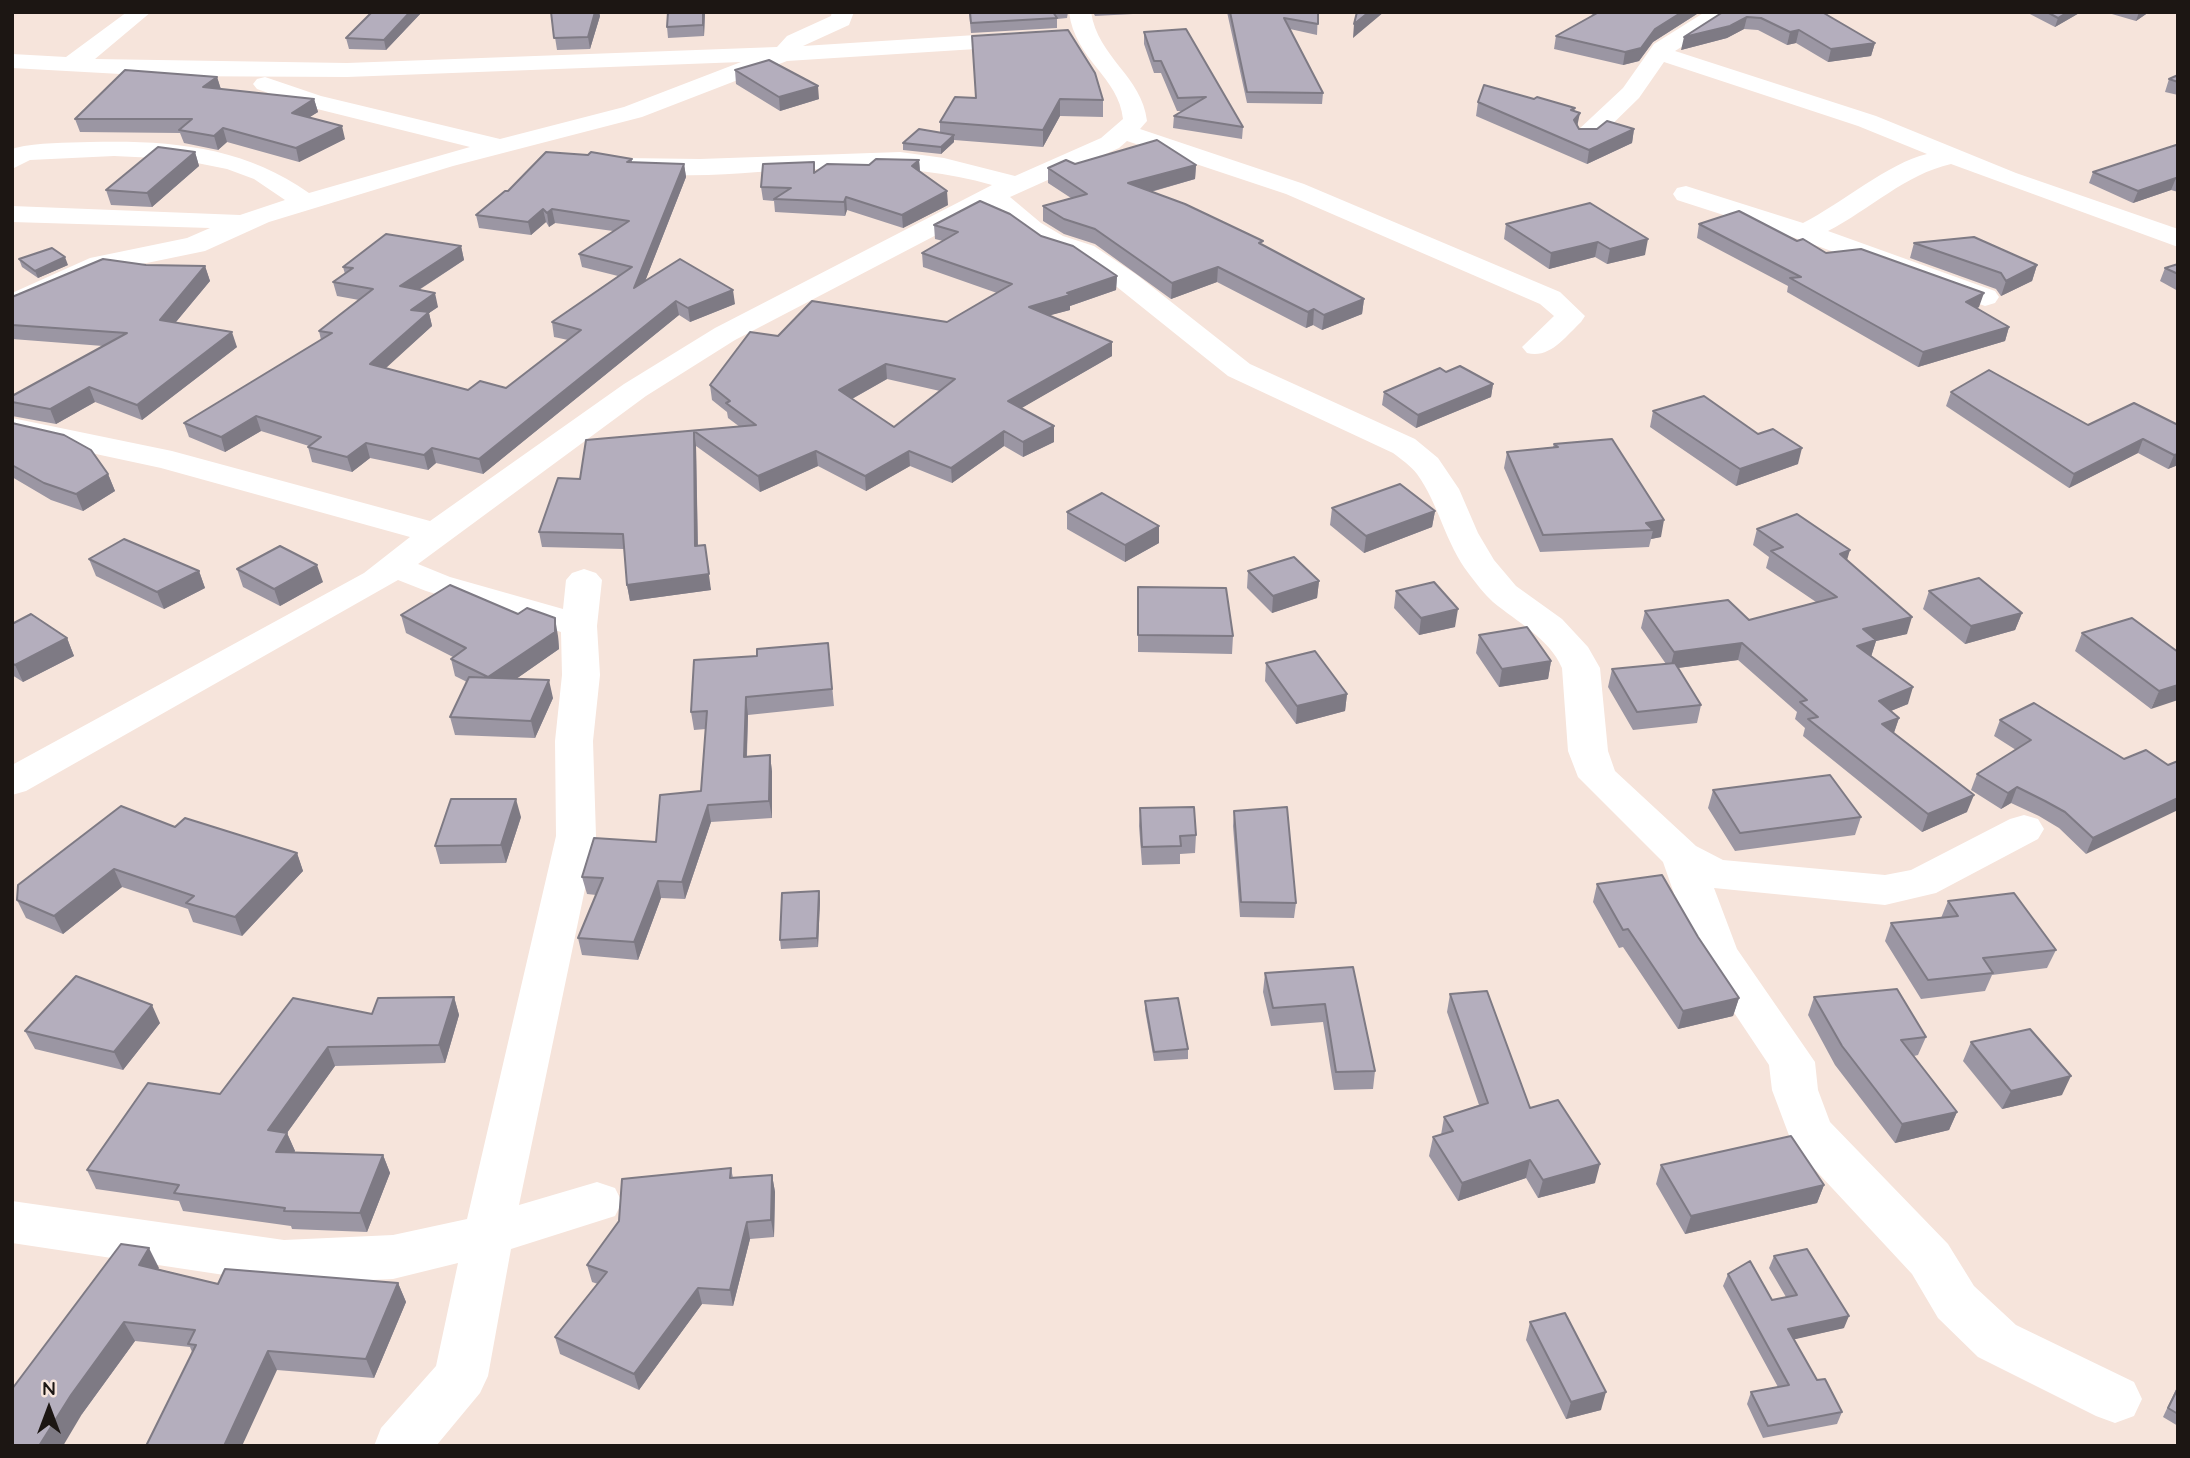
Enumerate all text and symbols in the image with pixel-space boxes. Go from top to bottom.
north arrow [14,1374,84,1444]
text: N [42,1376,56,1400]

